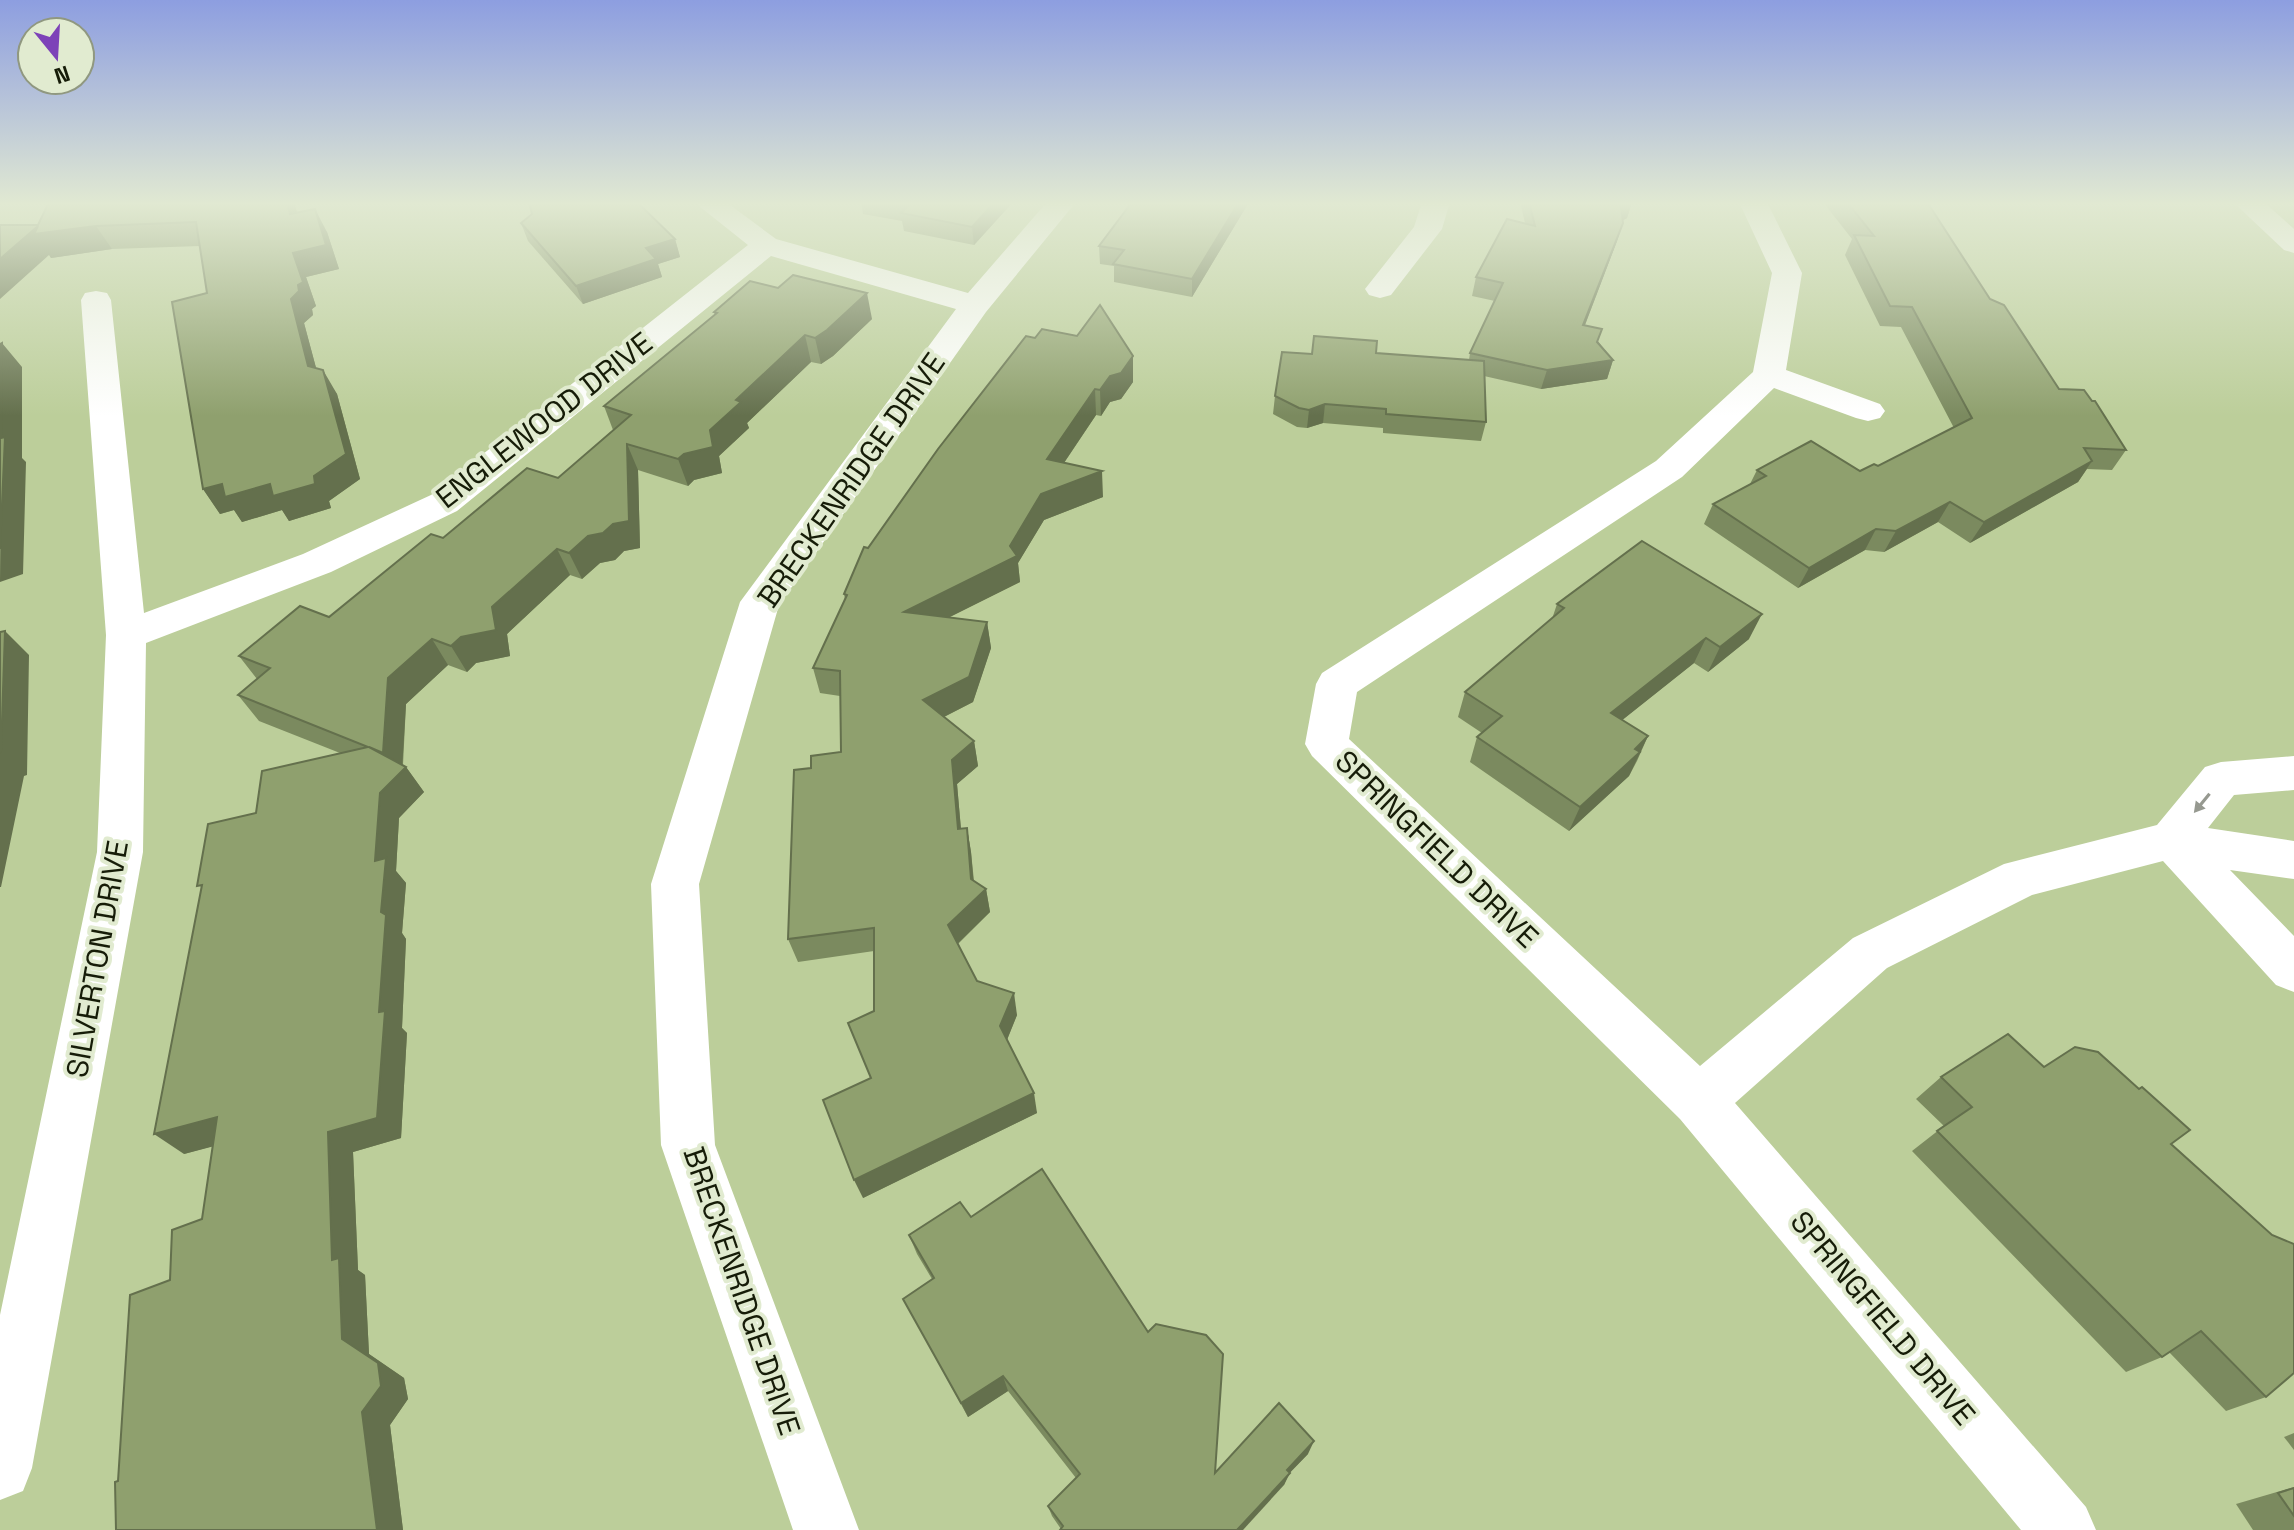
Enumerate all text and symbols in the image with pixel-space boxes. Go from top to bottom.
north arrow [16,16,96,96]
text: N [51,59,74,91]
street label: ENGLEWOOD DRIVE [428,323,660,517]
street label: BRECKENRIDGE DRIVE [748,345,954,615]
street label: SPRINGFIELD DRIVE [1327,742,1547,956]
one-way arrow [2194,792,2211,812]
street label: SILVERTON DRIVE [57,838,137,1080]
street label: BRECKENRIDGE DRIVE [674,1142,810,1440]
street label: SPRINGFIELD DRIVE [1782,1203,1984,1433]

